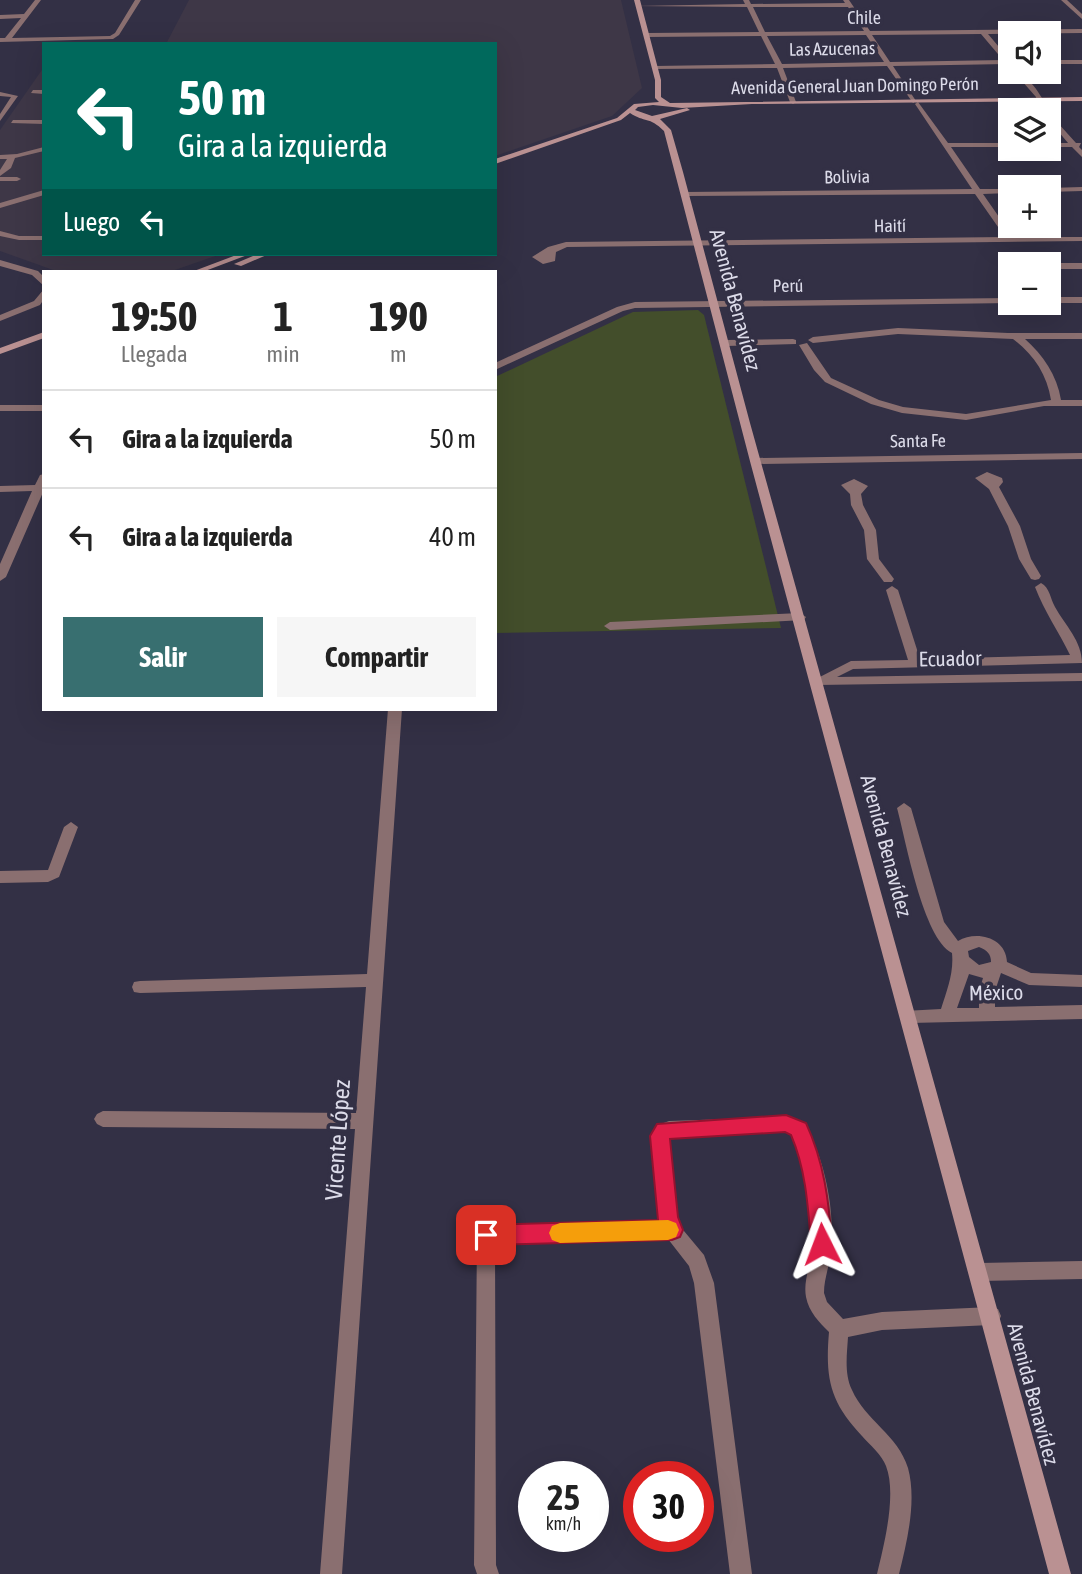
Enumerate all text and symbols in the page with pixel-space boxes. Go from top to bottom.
street label: Chile [847,7,881,28]
map controls [998,21,1061,315]
button: sound [998,21,1061,84]
street label: Las Azucenas [789,37,875,60]
text: 50 m [178,69,266,125]
icon: left [63,70,154,161]
street label: Avenida General Juan Domingo Perón [731,73,979,98]
button: layers [998,98,1061,161]
text: Gira a la izquierda [178,127,388,164]
street label: Bolivia [824,166,870,187]
button: + [998,175,1061,238]
icon: left [134,203,172,241]
text: Luego [63,207,120,237]
street label: Haití [874,215,906,236]
street label: Avenida Benavídez [705,226,767,374]
button: − [998,252,1061,315]
street label: Perú [772,275,804,296]
text: 19:50 [111,292,198,340]
text: 1 [273,292,293,340]
text: 190 [369,292,428,340]
text: Llegada [121,341,188,367]
text: min [267,341,300,367]
text: m [390,341,407,367]
icon: left [63,420,101,458]
text: Gira a la izquierda [122,424,293,454]
text: 50 m [429,424,476,454]
street label: Santa Fe [890,430,946,451]
icon: left [63,518,101,556]
text: Gira a la izquierda [122,522,293,552]
text: 40 m [429,522,476,552]
button: Salir [63,617,263,697]
button: Compartir [277,617,476,697]
street label: Ecuador [918,645,982,671]
street label: Avenida Benavídez [856,772,918,920]
street label: México [969,980,1023,1004]
street label: Vicente López [320,1078,355,1201]
pin [456,1205,516,1265]
position arrow [785,1207,859,1281]
icon: arrive [467,1216,505,1254]
street label: Avenida Benavídez [1003,1320,1065,1468]
speed limit sign: 30 [623,1461,714,1552]
text: 25 [547,1477,580,1517]
text: km/h [546,1513,581,1534]

